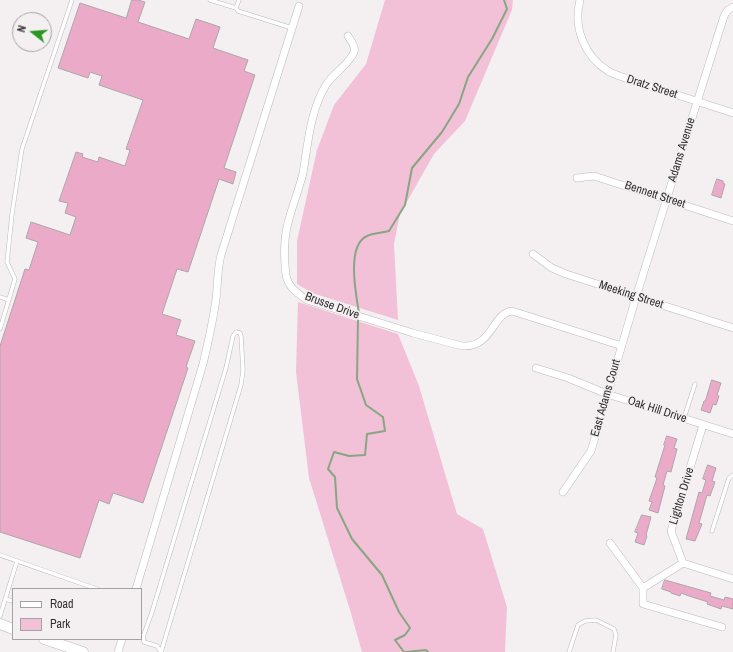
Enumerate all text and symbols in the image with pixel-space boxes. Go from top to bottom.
north arrow [12,12,52,52]
text: N [14,24,29,34]
street label: Dratz Street [625,72,679,102]
street label: Adams Avenue [665,116,699,184]
street label: Bennett Street [623,178,687,212]
street label: Meeking Street [597,278,665,312]
street label: Brusse Drive [303,290,361,322]
street label: East Adams Court [588,358,624,438]
street label: Oak Hill Drive [626,394,688,426]
street label: Lighton Drive [666,466,698,526]
legend [12,588,142,640]
text: Road [50,596,74,612]
text: Park [50,616,70,632]

